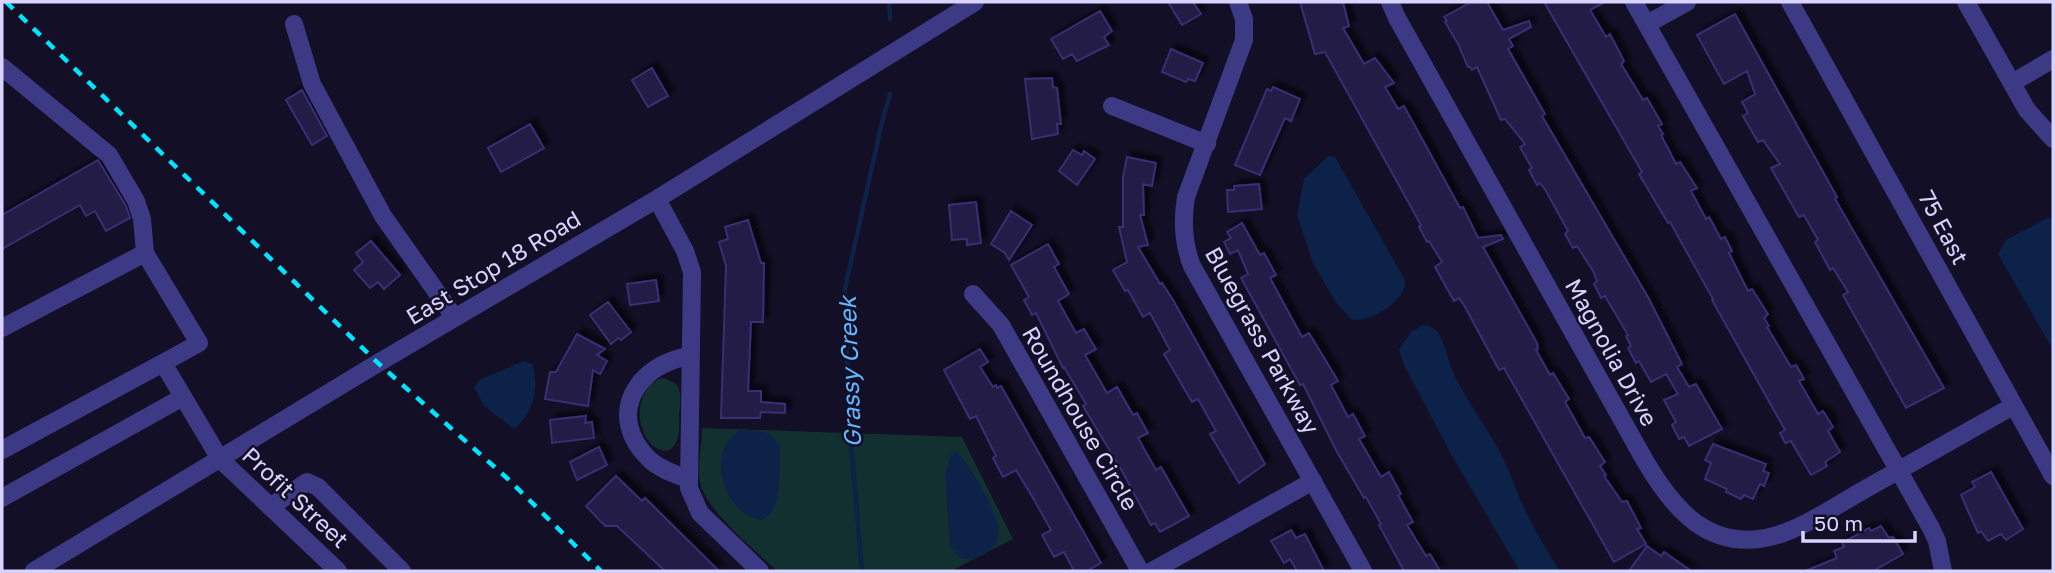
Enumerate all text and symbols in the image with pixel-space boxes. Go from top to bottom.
street label: 75 East [1913,185,1975,269]
street label: East Stop 18 Road [401,204,585,330]
street label: Bluegrass Parkway [1200,242,1326,439]
street label: Magnolia Drive [1560,273,1664,431]
water label: Grassy Creek [832,293,867,448]
street label: Roundhouse Circle [1017,321,1145,515]
street label: Profit Street [237,441,355,553]
scale bar [1803,500,1915,544]
text: 50 m [1814,510,1863,536]

